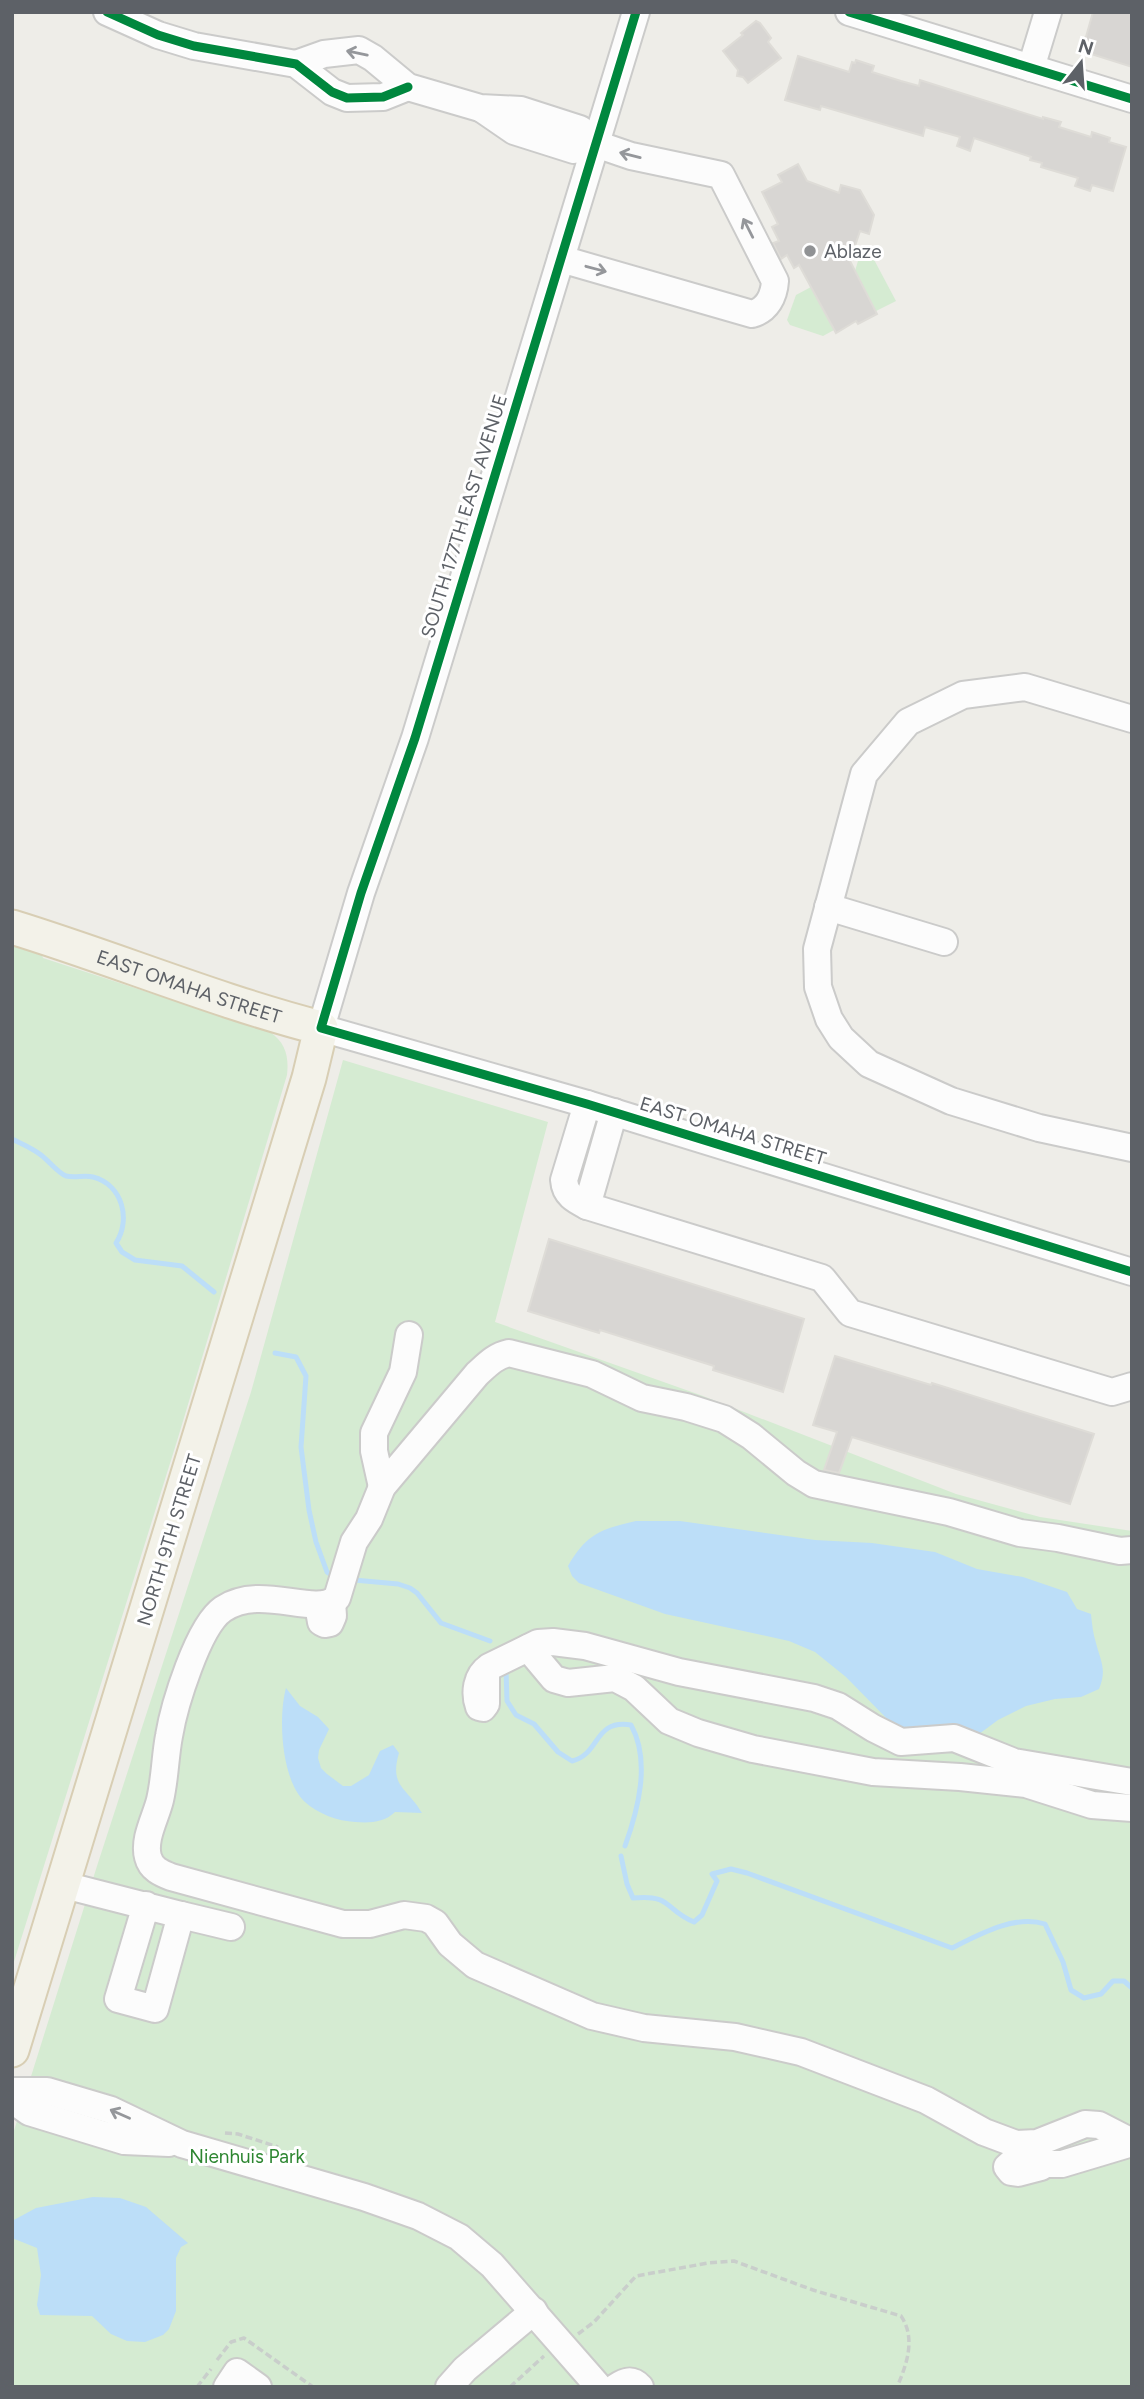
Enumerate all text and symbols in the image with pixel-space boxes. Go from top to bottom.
north arrow [1046,28,1116,98]
text: N [1075,34,1096,60]
one-way arrow [346,45,368,58]
one-way arrow [619,148,642,161]
one-way arrow [741,218,754,239]
place label: Ablaze [824,240,882,263]
marker: Ablaze [802,243,818,259]
one-way arrow [584,263,607,276]
street label: SOUTH 177TH EAST AVENUE [416,391,512,641]
street label: EAST OMAHA STREET [94,944,285,1028]
street label: EAST OMAHA STREET [637,1092,829,1170]
street label: NORTH 9TH STREET [132,1451,206,1628]
one-way arrow [110,2107,131,2121]
park label: Nienhuis Park [189,2145,305,2168]

